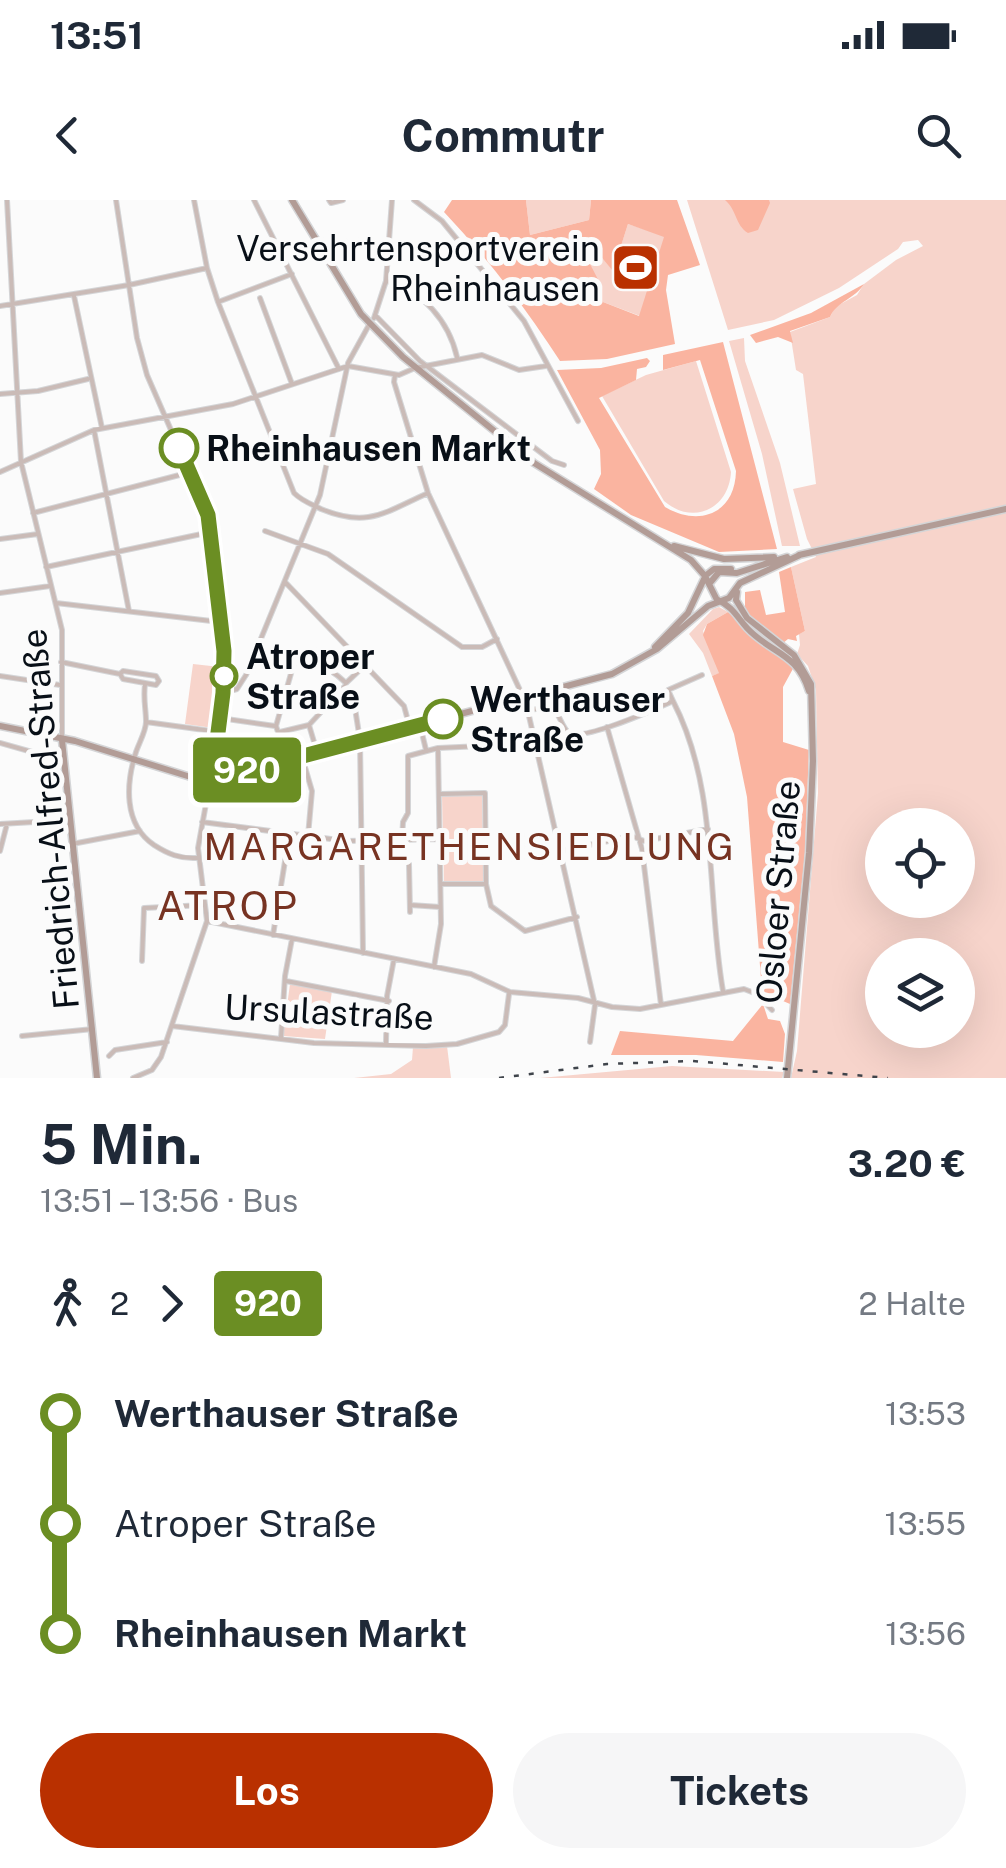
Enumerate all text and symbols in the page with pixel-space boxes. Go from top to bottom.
text: 13:51 [50,13,144,58]
icon: back [40,108,95,163]
icon: search [911,108,966,163]
text: Commutr [402,109,604,162]
place label: Versehrtensportverein Rheinhausen [236,228,600,309]
sports icon: Versehrtensportverein Rheinhausen [609,242,661,294]
place label: Rheinhausen Markt [206,428,531,469]
marker: Rheinhausen Markt [160,429,198,467]
street label: Friedrich-Alfred-Straße [13,627,87,1011]
place label: Atroper Straße [246,636,375,717]
marker: Atroper Straße [211,663,237,689]
place label: Werthauser Straße [470,679,665,760]
marker: Werthauser Straße [424,700,462,738]
line badge: 920 [190,738,304,802]
text: 920 [213,750,281,791]
street label: Osloer Straße [748,779,808,1005]
map controls [865,808,975,1048]
button: locate [865,808,975,918]
district label: MARGARETHENSIEDLUNG [204,824,736,869]
district label: ATROP [157,882,299,929]
button: layers [865,938,975,1048]
street label: Ursulastraße [223,986,435,1038]
text: 5 Min. [40,1112,202,1176]
text: 3.20 € [848,1141,966,1186]
text: 13:51 – 13:56 · Bus [40,1182,298,1219]
icon: walk [40,1276,95,1331]
icon: forward [144,1276,199,1331]
text: 920 [234,1283,302,1324]
text: 2 [110,1285,129,1322]
text: 2 Halte [858,1285,966,1322]
text: Werthauser Straße [114,1391,459,1436]
text: 13:53 [885,1395,966,1432]
text: Atroper Straße [114,1501,377,1546]
text: 13:55 [885,1505,966,1542]
text: Rheinhausen Markt [114,1611,467,1656]
text: 13:56 [885,1615,966,1652]
button: Los [40,1733,493,1848]
button: Tickets [513,1733,966,1848]

